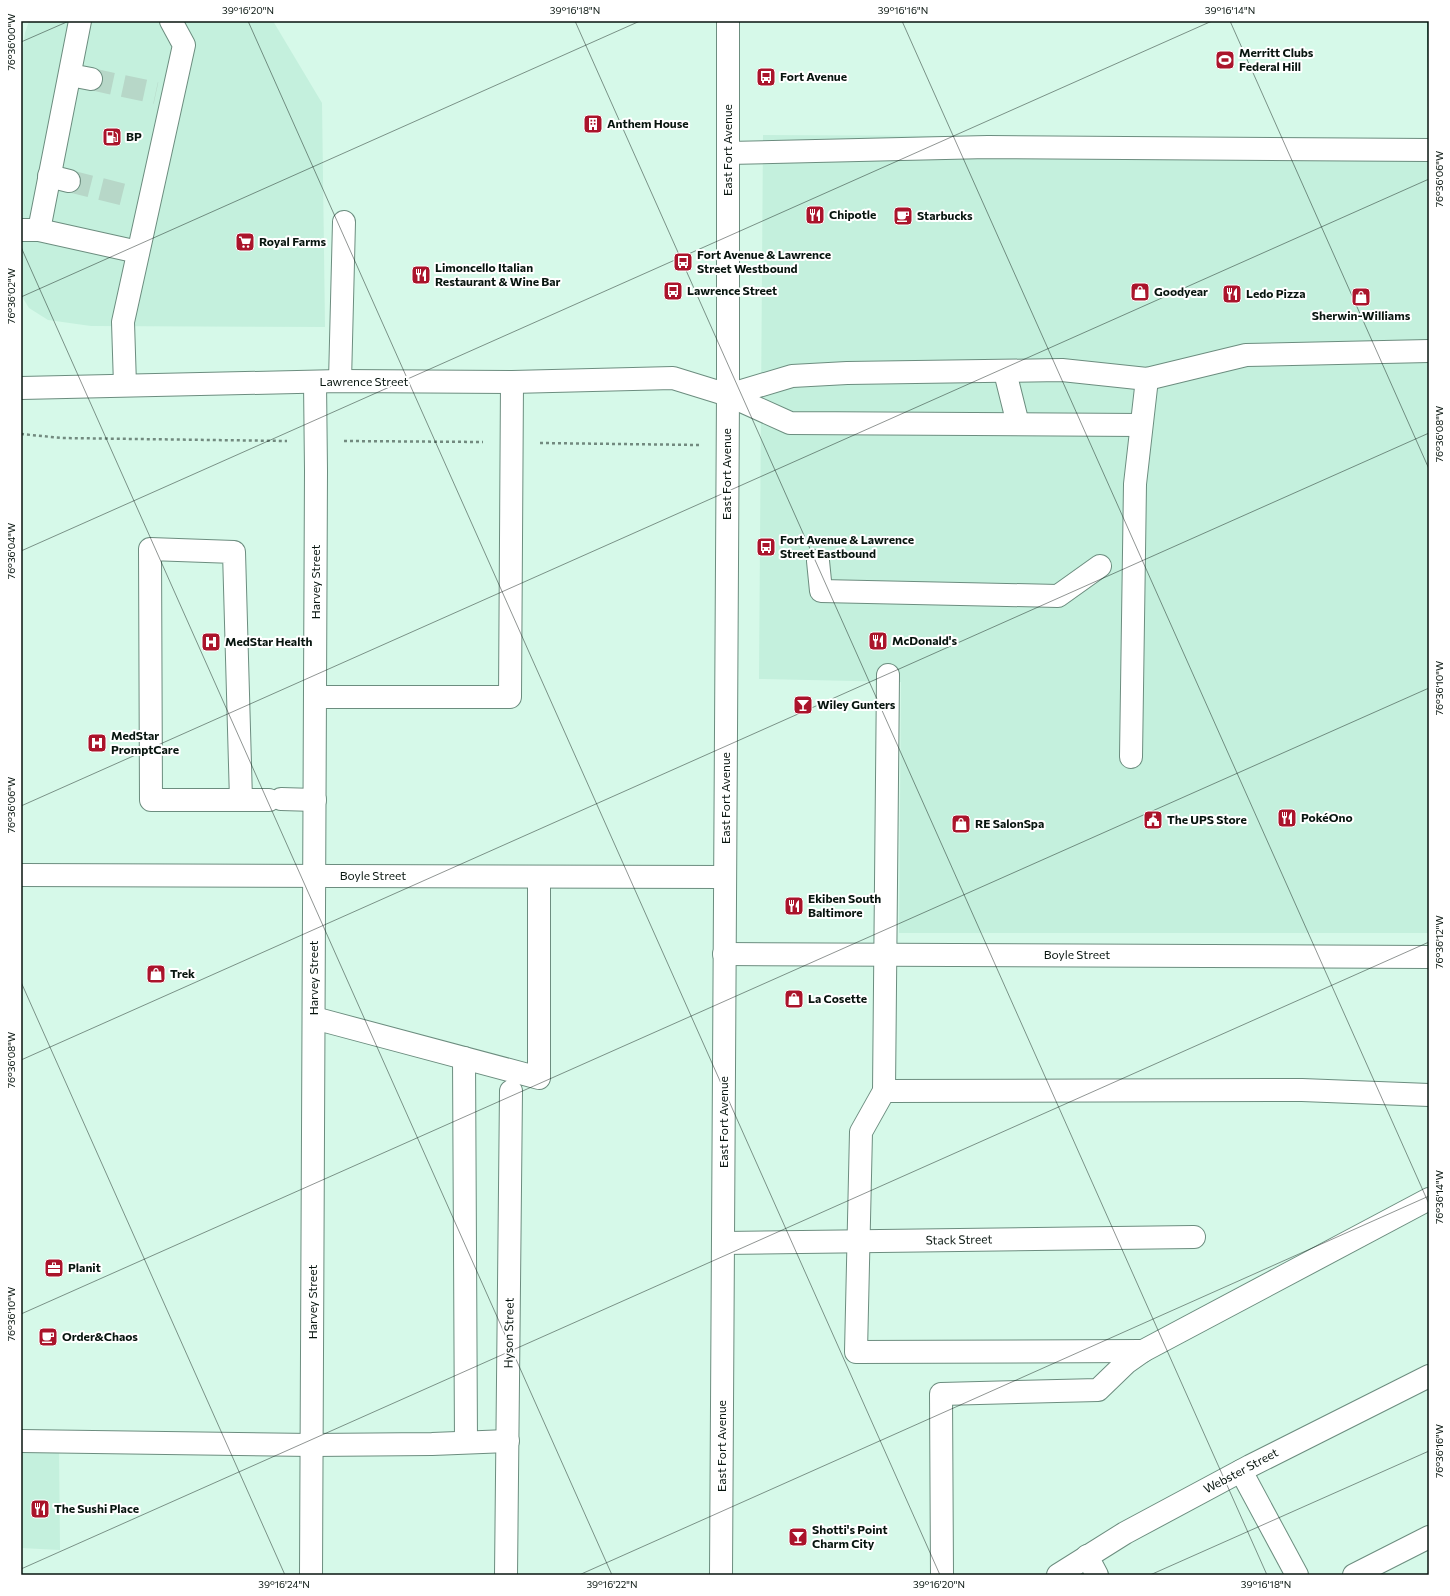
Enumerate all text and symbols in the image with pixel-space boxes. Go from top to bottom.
text: 39°16'20"N [222,4,274,16]
text: 39°16'18"N [550,4,600,16]
text: 39°16'16"N [878,4,928,16]
text: 39°16'14"N [1205,4,1255,16]
text: 76°36'00"W [5,14,17,70]
place label: Merritt Clubs Federal Hill [1239,45,1314,73]
sports icon: Merritt Clubs Federal Hill [1214,49,1236,71]
bus stop icon: Fort Avenue [755,66,777,88]
place label: Fort Avenue [780,69,847,83]
street label: East Fort Avenue [720,104,734,196]
building icon: Anthem House [582,113,604,135]
place label: Anthem House [607,116,689,130]
fuel station icon: BP [101,126,123,148]
place label: BP [126,129,142,143]
text: 76°36'06"W [1433,151,1445,207]
restaurant icon: Chipotle [804,204,826,226]
cafe icon: Starbucks [892,205,914,227]
place label: Chipotle [829,207,876,221]
place label: Starbucks [917,208,973,222]
supermarket icon: Royal Farms [234,231,256,253]
place label: Royal Farms [259,234,327,248]
place label: Fort Avenue & Lawrence Street Westbound [697,247,831,275]
bus stop icon: Fort Avenue & Lawrence Street Westbound [672,251,694,273]
place label: Limoncello Italian Restaurant & Wine Bar [435,260,561,288]
restaurant icon: Limoncello Italian Restaurant & Wine Bar [410,264,432,286]
text: 76°36'02"W [5,268,17,324]
bus stop icon: Lawrence Street [662,280,684,302]
shop icon: Goodyear [1129,281,1151,303]
place label: Lawrence Street [687,283,777,297]
restaurant icon: Ledo Pizza [1221,283,1243,305]
place label: Goodyear [1154,284,1208,298]
place label: Ledo Pizza [1246,286,1306,300]
shop icon: Sherwin-Williams [1350,286,1372,308]
place label: Sherwin-Williams [1312,308,1411,322]
street label: Lawrence Street [320,374,409,388]
text: 76°36'08"W [1433,406,1445,462]
street label: East Fort Avenue [719,428,733,520]
text: 76°36'04"W [5,523,17,579]
place label: Fort Avenue & Lawrence Street Eastbound [780,532,914,560]
bus stop icon: Fort Avenue & Lawrence Street Eastbound [755,536,777,558]
street label: Harvey Street [308,545,322,619]
restaurant icon: McDonald's [867,630,889,652]
hospital icon: MedStar Health [200,631,222,653]
place label: McDonald's [892,633,958,647]
place label: MedStar Health [225,634,313,648]
text: 76°36'10"W [1433,661,1445,715]
bar icon: Wiley Gunters [792,694,814,716]
place label: Wiley Gunters [817,697,896,711]
place label: MedStar PromptCare [111,728,179,756]
hospital icon: MedStar PromptCare [86,732,108,754]
street label: East Fort Avenue [718,752,732,844]
text: 76°36'06"W [5,777,17,833]
restaurant icon: PokéOno [1276,807,1298,829]
public building icon: The UPS Store [1142,809,1164,831]
place label: PokéOno [1301,810,1353,824]
place label: The UPS Store [1167,812,1247,826]
shop icon: RE SalonSpa [950,813,972,835]
place label: RE SalonSpa [975,816,1044,830]
street label: Boyle Street [340,868,406,882]
place label: Ekiben South Baltimore [808,891,881,919]
restaurant icon: Ekiben South Baltimore [783,895,805,917]
text: 76°36'12"W [1433,915,1445,969]
street label: Harvey Street [306,941,320,1015]
street label: Boyle Street [1044,947,1110,961]
shop icon: Trek [145,963,167,985]
place label: Trek [170,966,195,980]
shop icon: La Cosette [783,988,805,1010]
place label: La Cosette [808,991,867,1005]
text: 76°36'08"W [5,1032,17,1088]
street label: East Fort Avenue [716,1076,730,1168]
text: 76°36'14"W [1433,1170,1445,1224]
street label: Stack Street [925,1231,993,1247]
office icon: Planit [43,1257,65,1279]
place label: Planit [68,1260,101,1274]
street label: Harvey Street [305,1265,319,1339]
text: 76°36'10"W [5,1287,17,1341]
street label: Hyson Street [500,1297,516,1369]
cafe icon: Order&Chaos [37,1326,59,1348]
place label: Order&Chaos [62,1329,138,1343]
street label: East Fort Avenue [714,1400,728,1492]
text: 76°36'16"W [1433,1424,1445,1478]
street label: Webster Street [1201,1445,1280,1496]
restaurant icon: The Sushi Place [29,1498,51,1520]
place label: The Sushi Place [54,1501,139,1515]
place label: Shotti's Point Charm City [812,1522,888,1550]
bar icon: Shotti's Point Charm City [787,1526,809,1548]
text: 39°16'24"N [258,1578,310,1590]
text: 39°16'22"N [586,1578,638,1590]
text: 39°16'20"N [913,1578,965,1590]
text: 39°16'18"N [1241,1578,1291,1590]

